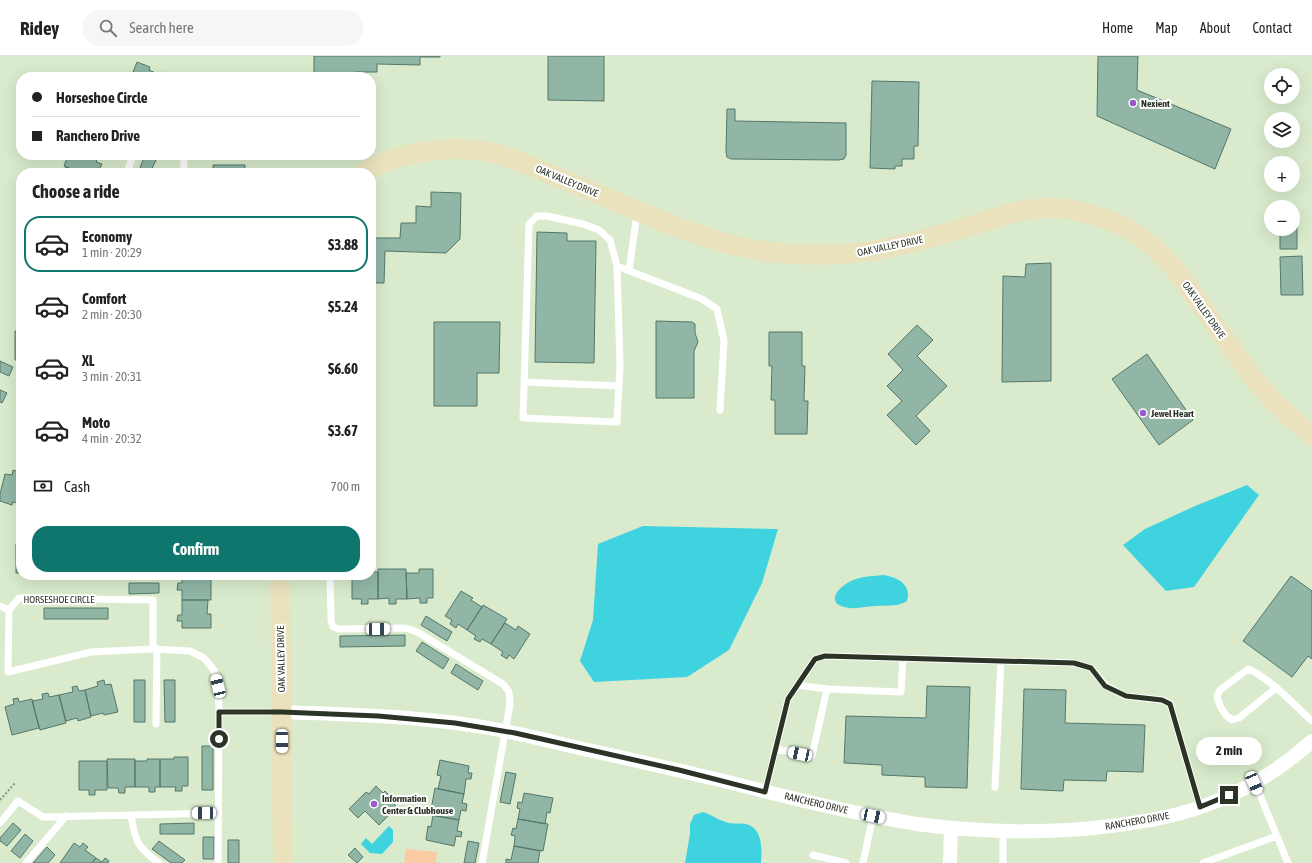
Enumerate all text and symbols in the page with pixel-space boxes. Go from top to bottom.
search box [83,10,363,46]
text: Ridey [20,17,59,39]
icon: search [97,17,119,39]
text: Search here [129,19,194,36]
text: Home [1102,20,1133,36]
text: Map [1155,20,1178,36]
text: About [1200,20,1231,36]
text: Contact [1253,20,1292,36]
map controls [1264,68,1300,236]
button: locate [1264,68,1300,104]
text: Horseshoe Circle [56,89,148,106]
marker: Nexient [1128,98,1138,108]
place label: Nexient [1141,98,1170,109]
button: layers [1264,112,1300,148]
text: Ranchero Drive [56,127,140,144]
button: + [1264,156,1300,192]
street label: OAK VALLEY DRIVE [534,163,601,199]
text: Choose a ride [32,181,120,202]
button: − [1264,200,1300,236]
icon: car [34,226,70,262]
text: Economy [82,228,132,245]
street label: OAK VALLEY DRIVE [856,234,925,258]
text: $3.88 [328,236,358,253]
text: 1 min · 20:29 [82,245,142,260]
street label: OAK VALLEY DRIVE [1180,280,1228,341]
icon: car [34,288,70,324]
text: Comfort [82,290,126,307]
text: $5.24 [328,298,358,315]
text: 2 min · 20:30 [82,307,142,322]
icon: car [34,350,70,386]
text: XL [82,352,95,369]
text: $6.60 [328,360,358,377]
text: 3 min · 20:31 [82,369,142,384]
marker: Jewel Heart [1138,408,1148,418]
place label: Jewel Heart [1150,408,1194,419]
icon: car [34,412,70,448]
text: Moto [82,414,110,431]
text: $3.67 [328,422,358,439]
text: 4 min · 20:32 [82,431,142,446]
icon: cash [32,475,54,497]
text: Cash [64,478,90,495]
text: 700 m [331,479,360,494]
button: Confirm [32,526,360,572]
street label: HORSESHOE CIRCLE [23,594,95,605]
car [366,623,390,635]
street label: OAK VALLEY DRIVE [275,625,287,692]
car [209,673,227,699]
car [276,729,288,753]
route start [210,730,228,748]
callout: 2 min [1196,737,1262,765]
text: 2 min [1216,743,1242,758]
car [787,746,813,762]
car [1244,770,1264,796]
route end [1220,786,1238,804]
street label: RANCHERO DRIVE [783,790,850,816]
place label: Information Center & Clubhouse [382,793,454,816]
marker: Information Center & Clubhouse [369,799,379,809]
car [192,807,216,819]
car [860,808,886,824]
street label: RANCHERO DRIVE [1104,810,1171,832]

